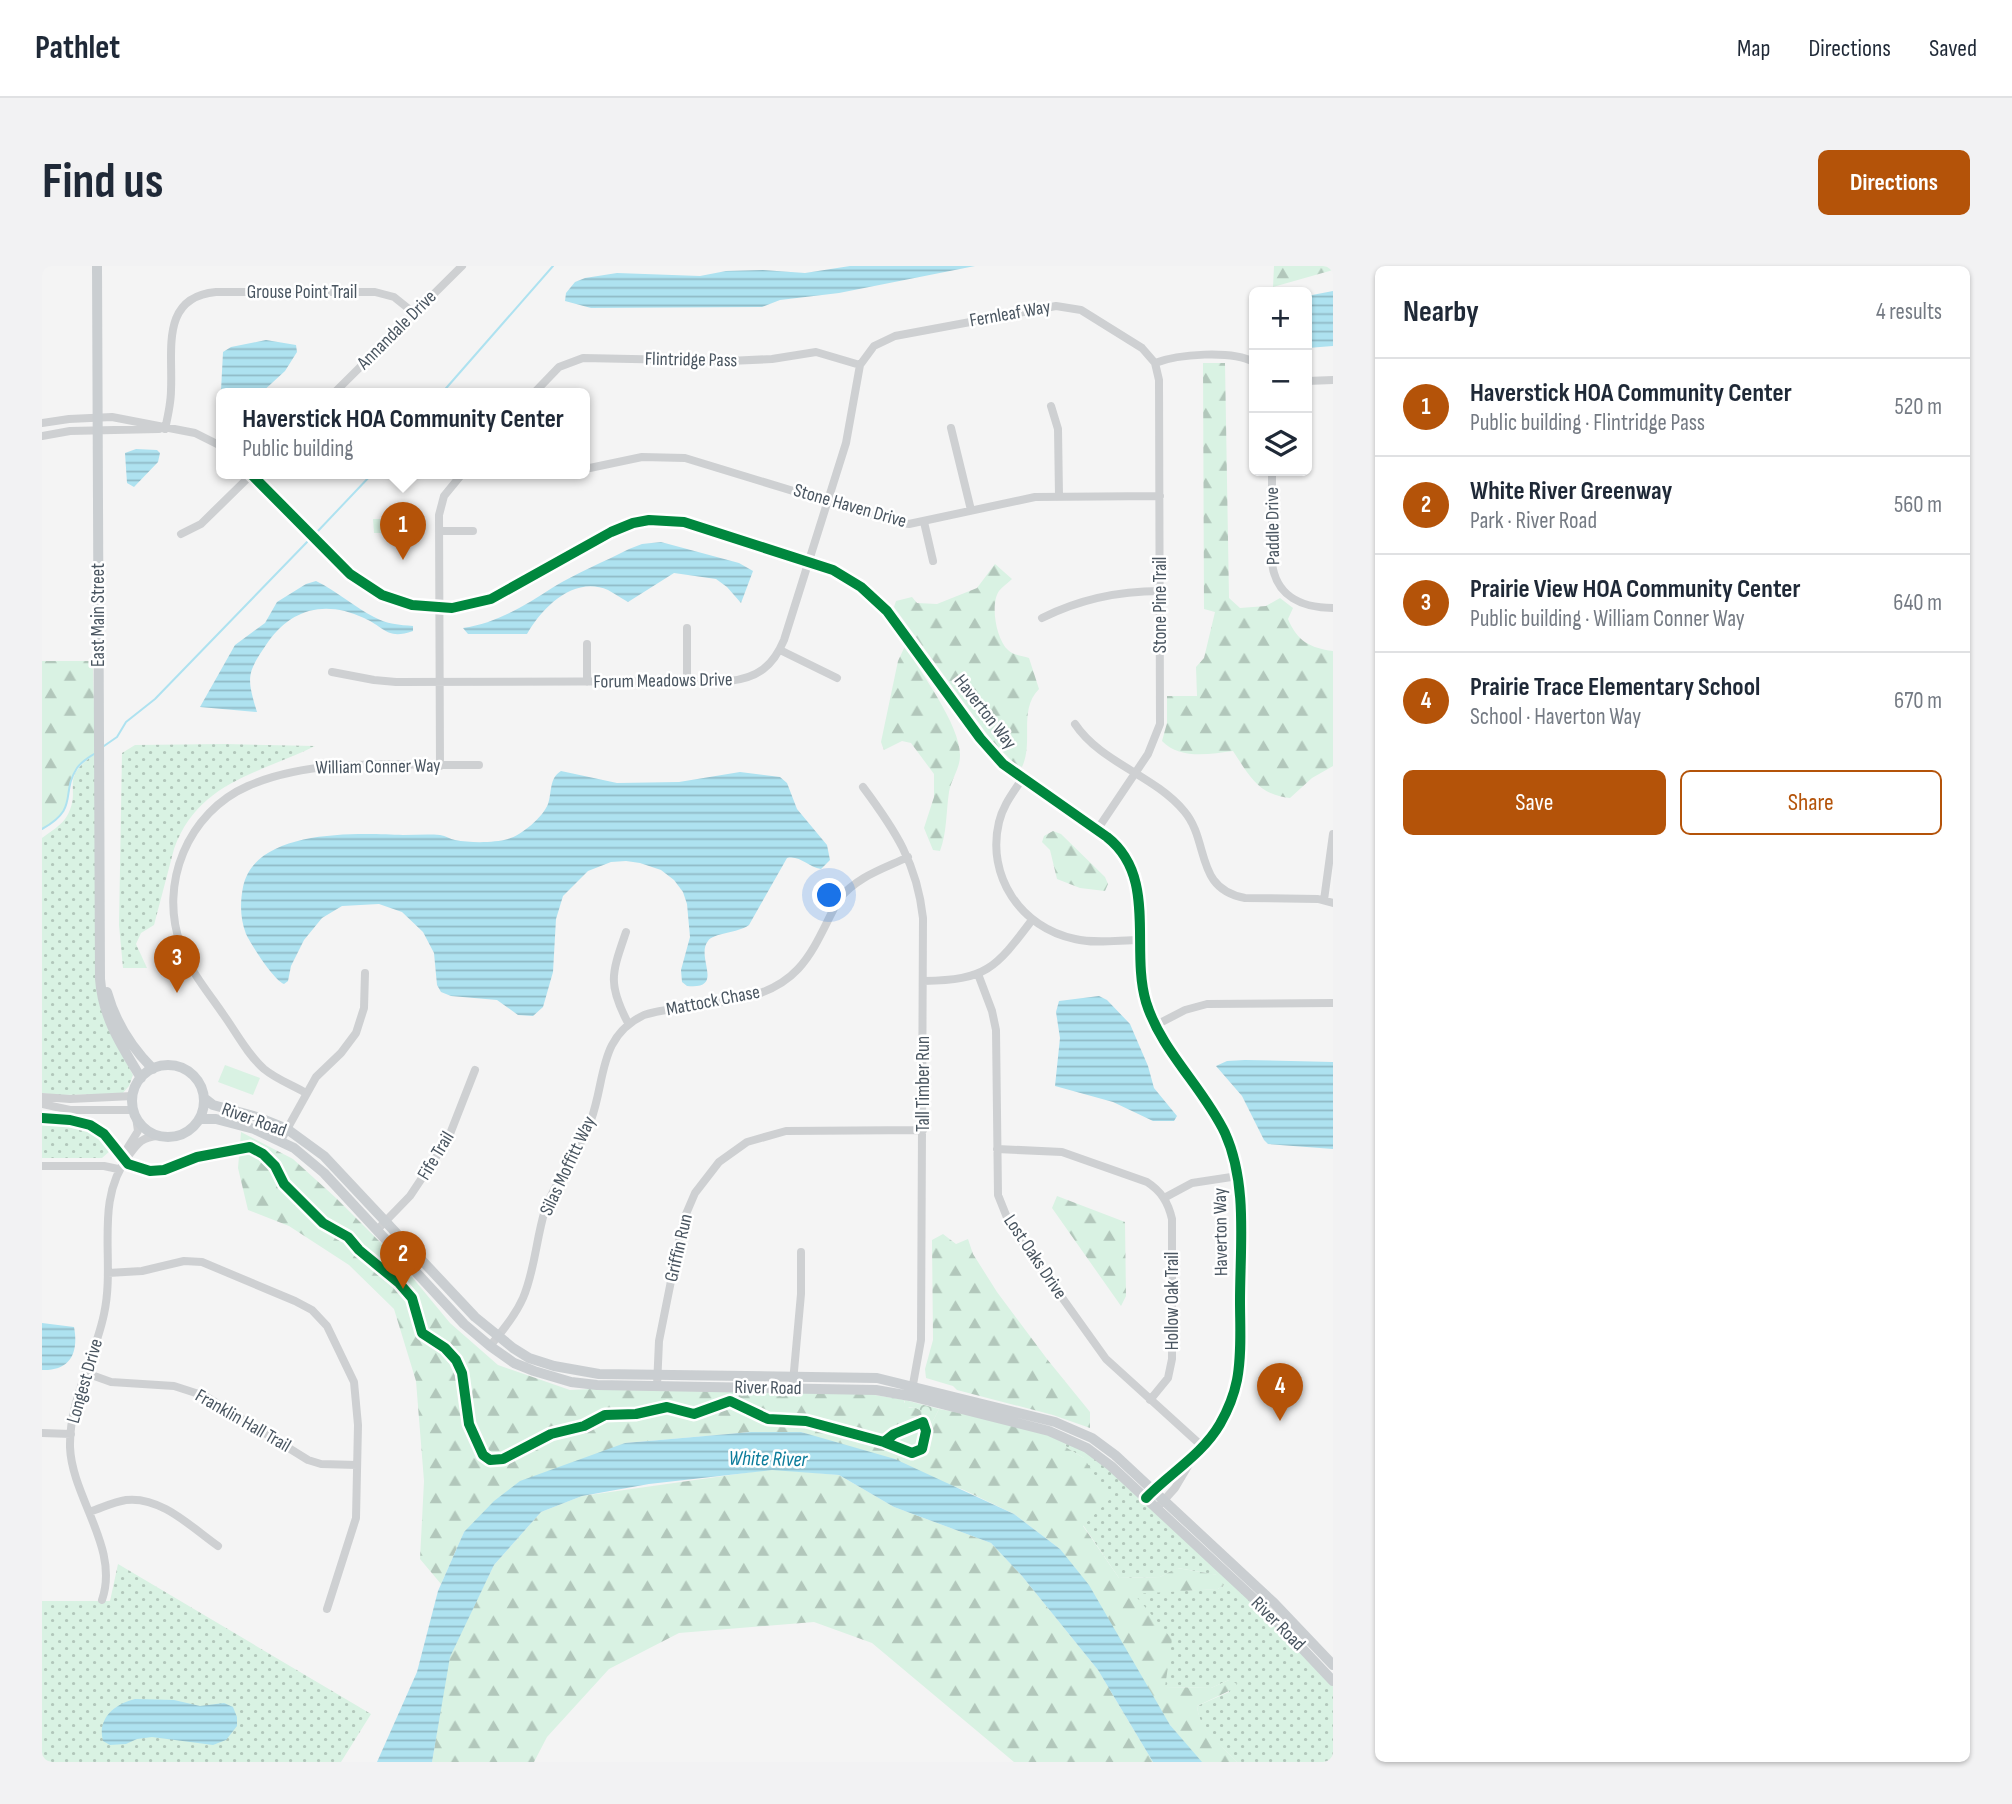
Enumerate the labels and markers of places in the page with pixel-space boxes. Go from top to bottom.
pin: 1 [380,502,426,560]
pin: 3 [154,935,200,993]
pin: 2 [380,1231,426,1289]
pin: 4 [1257,1363,1303,1421]

